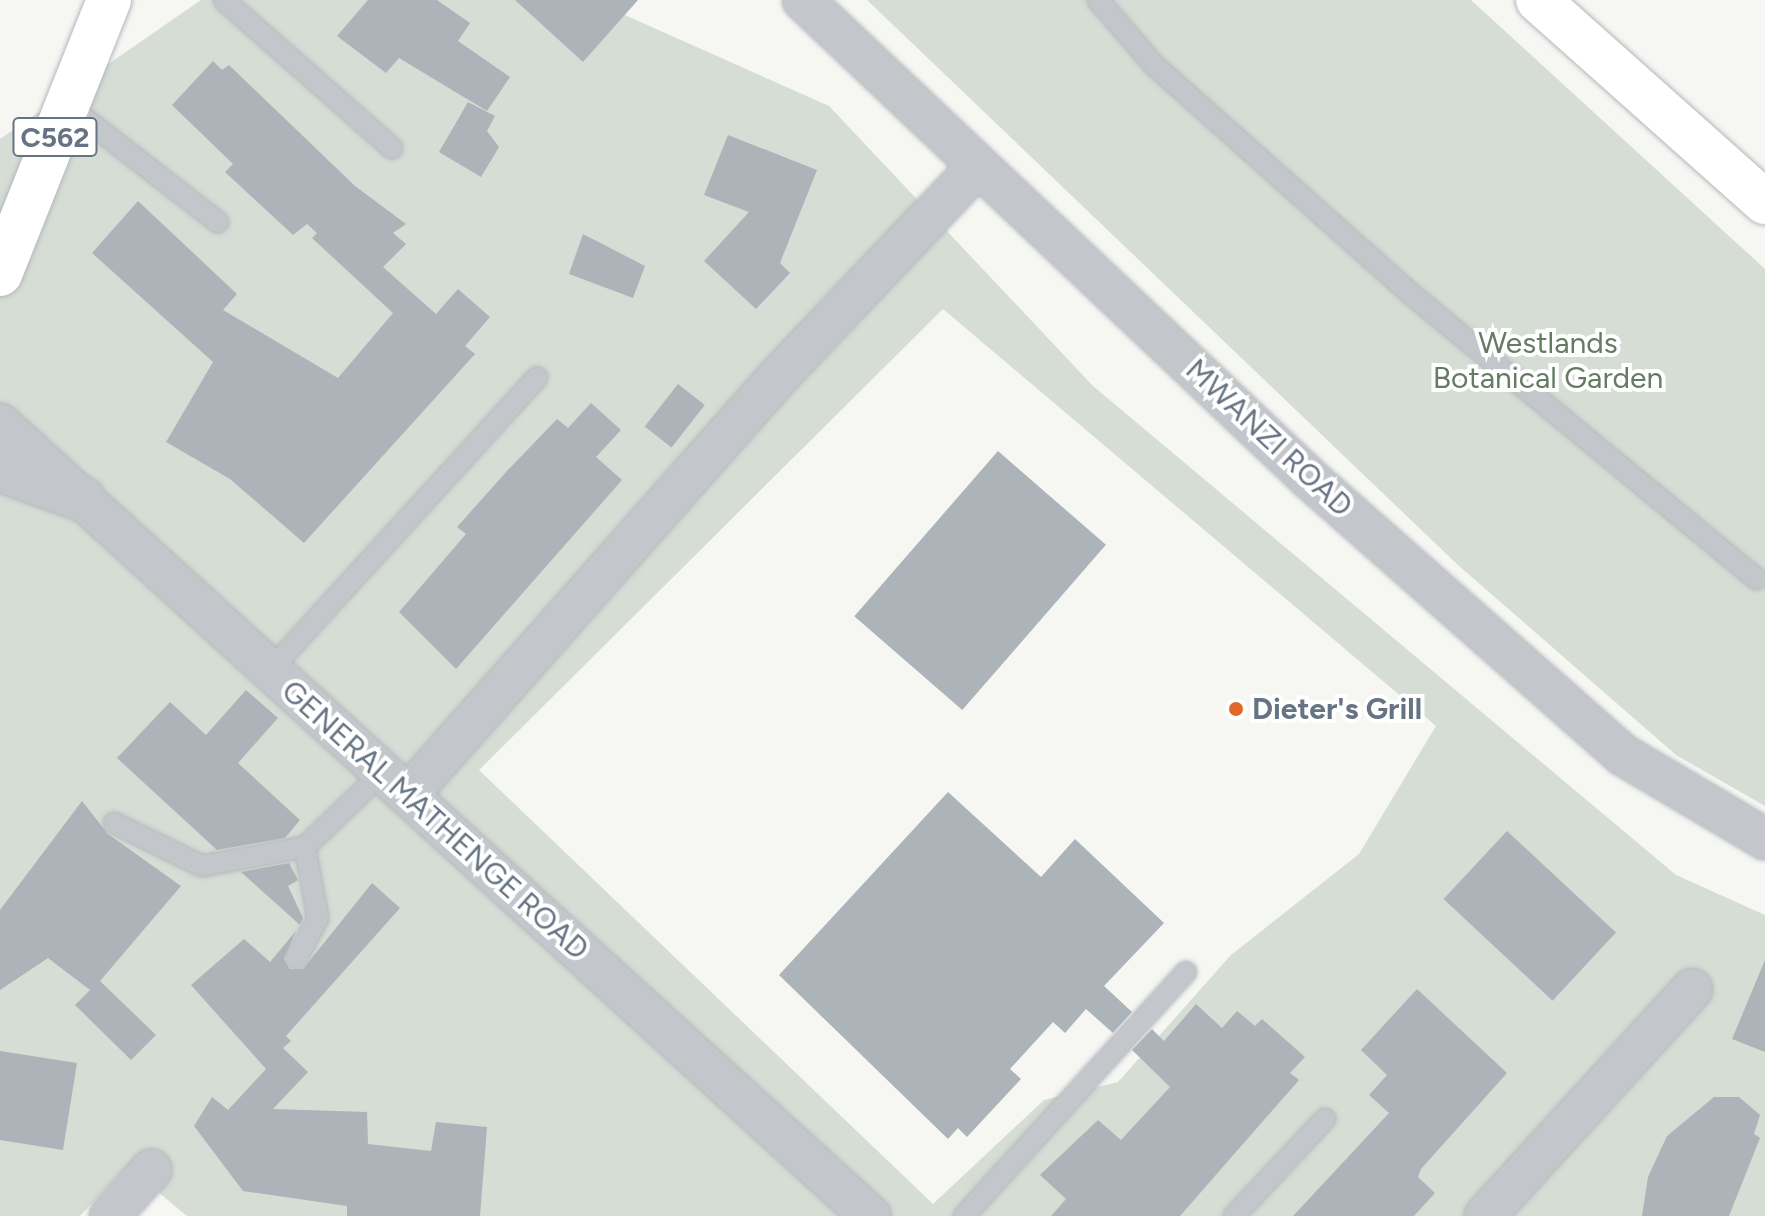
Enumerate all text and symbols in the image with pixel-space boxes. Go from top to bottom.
road number: C562 [11,113,99,161]
park label: Westlands Botanical Garden [1433,325,1663,396]
street label: MWANZI ROAD [1178,352,1360,524]
street label: GENERAL MATHENGE ROAD [274,673,596,967]
place label: Dieter's Grill [1252,691,1422,727]
marker: Dieter's Grill [1227,700,1245,718]

